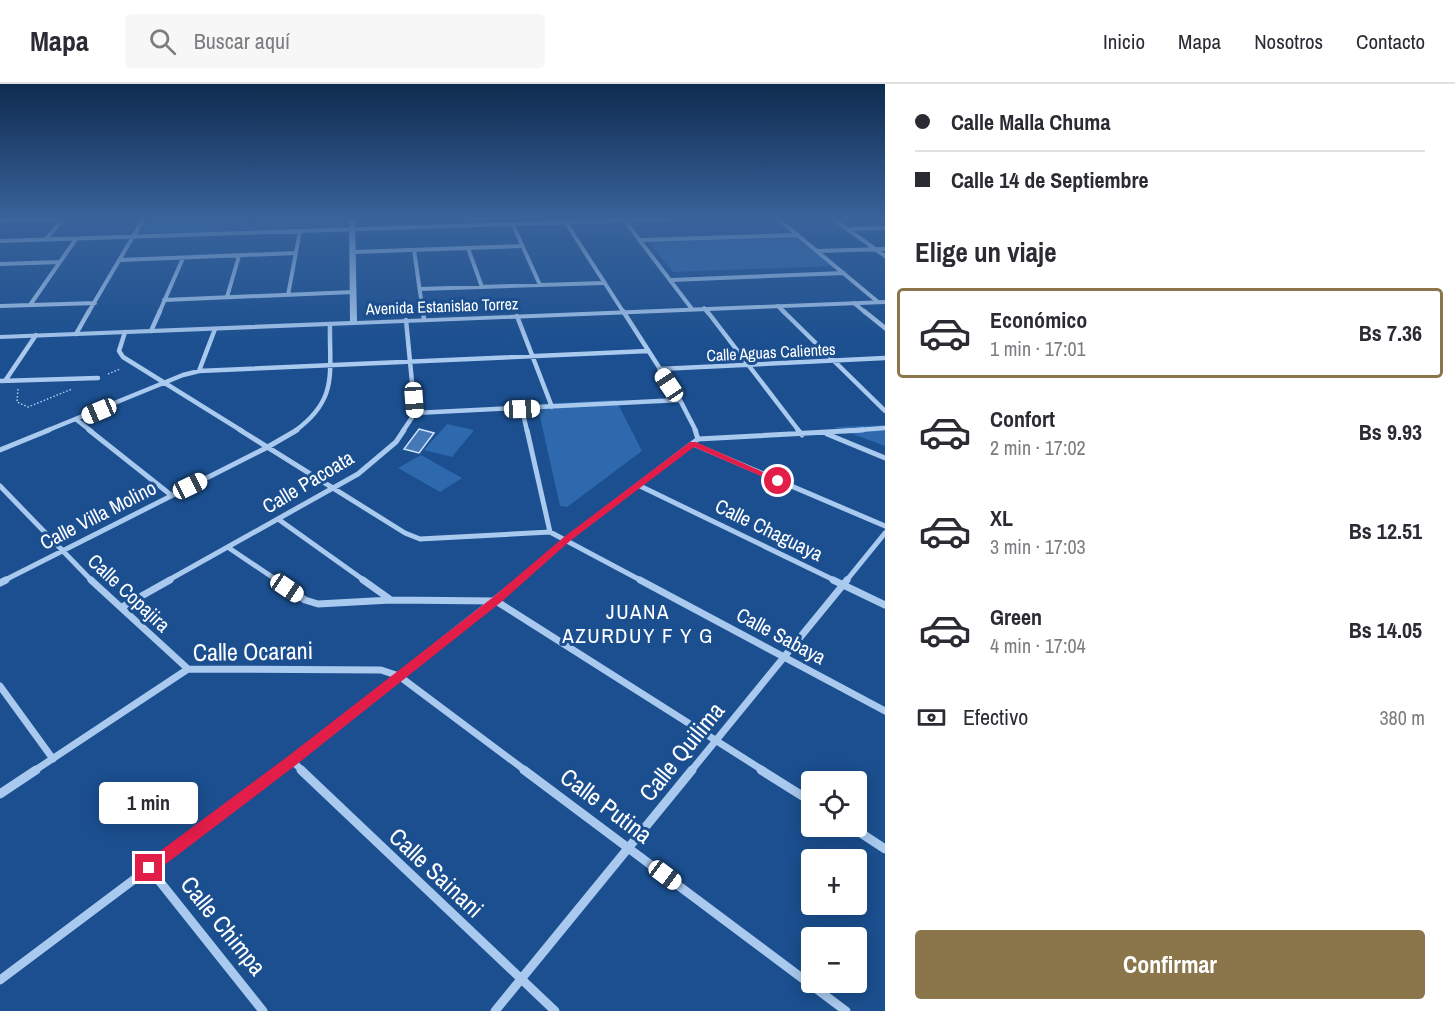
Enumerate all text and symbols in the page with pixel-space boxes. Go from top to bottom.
search box [125,14,545,68]
text: Mapa [30,22,89,60]
icon: search [146,25,179,58]
text: Buscar aquí [194,26,290,56]
text: Inicio [1103,27,1145,56]
text: Mapa [1178,27,1221,56]
text: Nosotros [1254,27,1323,56]
text: Contacto [1356,27,1425,56]
text: Calle Malla Chuma [951,107,1110,137]
text: Calle 14 de Septiembre [951,165,1149,195]
text: Elige un viaje [915,234,1057,270]
street label: Avenida Estanislao Torrez [364,292,519,320]
text: Económico [990,305,1087,335]
icon: car [918,306,972,360]
text: Bs 7.36 [1359,318,1422,348]
text: 1 min · 17:01 [990,335,1086,362]
street label: Calle Aguas Calientes [706,338,836,366]
car [651,365,687,405]
car [404,381,424,419]
car [79,396,119,426]
car [504,399,540,419]
text: Confort [990,404,1055,434]
icon: car [918,405,972,459]
text: Bs 9.93 [1359,417,1422,447]
text: 2 min · 17:02 [990,434,1086,461]
street label: Calle Pacoata [257,444,358,519]
route start [764,467,791,494]
car [170,470,210,502]
street label: Calle Villa Molino [35,474,161,555]
street label: Calle Chaguaya [711,492,828,567]
text: XL [990,503,1013,533]
icon: car [918,504,972,558]
text: Bs 12.51 [1349,516,1422,546]
text: 3 min · 17:03 [990,533,1086,560]
street label: Calle Copajira [82,547,177,638]
car [267,570,307,606]
district label: JUANA AZURDUY F Y G [561,597,714,650]
street label: Calle Sabaya [732,601,831,670]
text: Green [990,602,1042,632]
icon: car [918,603,972,657]
text: Bs 14.05 [1349,615,1422,645]
text: 4 min · 17:04 [990,632,1086,659]
street label: Calle Ocarani [193,634,313,668]
street label: Calle Quilima [631,695,731,808]
icon: cash [915,701,948,734]
text: Efectivo [963,702,1028,732]
text: 380 m [1379,704,1425,731]
street label: Calle Putina [554,760,659,850]
map controls [801,771,867,993]
button: locate [801,771,867,837]
callout: 1 min [100,781,198,823]
text: 1 min [127,789,170,816]
street label: Calle Sainani [383,820,491,924]
button: + [801,849,867,915]
route end [135,854,162,881]
car [645,857,685,893]
street label: Calle Chimpa [174,869,274,982]
button: − [801,927,867,993]
button: Confirmar [915,930,1425,999]

